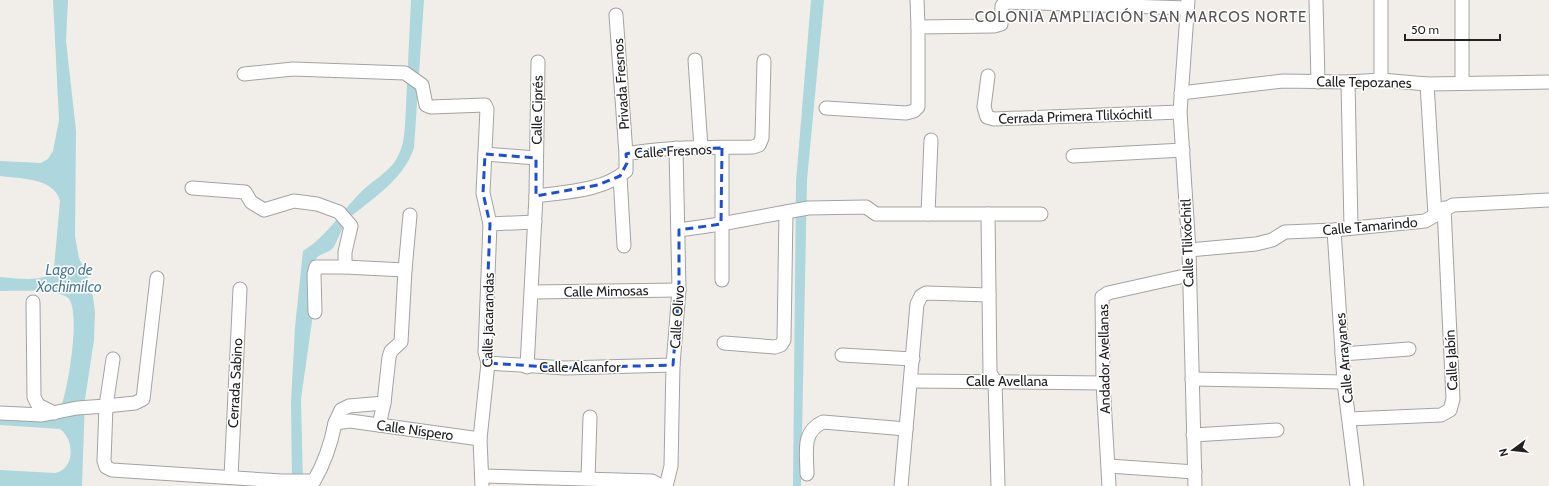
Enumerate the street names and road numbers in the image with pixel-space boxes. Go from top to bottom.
street label: Privada Fresnos [609,37,633,130]
street label: Calle Tepozanes [1316,72,1412,92]
street label: Calle Ciprés [527,75,547,145]
street label: Cerrada Primera Tlilxóchitl [998,104,1153,128]
street label: Calle Fresnos [634,140,712,162]
street label: Calle Tlilxóchitl [1176,198,1198,287]
street label: Calle Tamarindo [1322,213,1419,239]
street label: Calle Jacarandas [478,272,498,367]
street label: Calle Mimosas [564,281,649,301]
street label: Calle Olivo [666,284,688,349]
street label: Andador Avellanas [1094,304,1114,414]
street label: Calle Arrayanes [1331,312,1357,404]
street label: Calle Jabín [1440,329,1462,391]
street label: Cerrada Sabino [224,337,246,428]
street label: Calle Alcanfor [539,358,621,376]
street label: Calle Avellana [966,372,1048,390]
street label: Calle Níspero [375,416,455,444]

